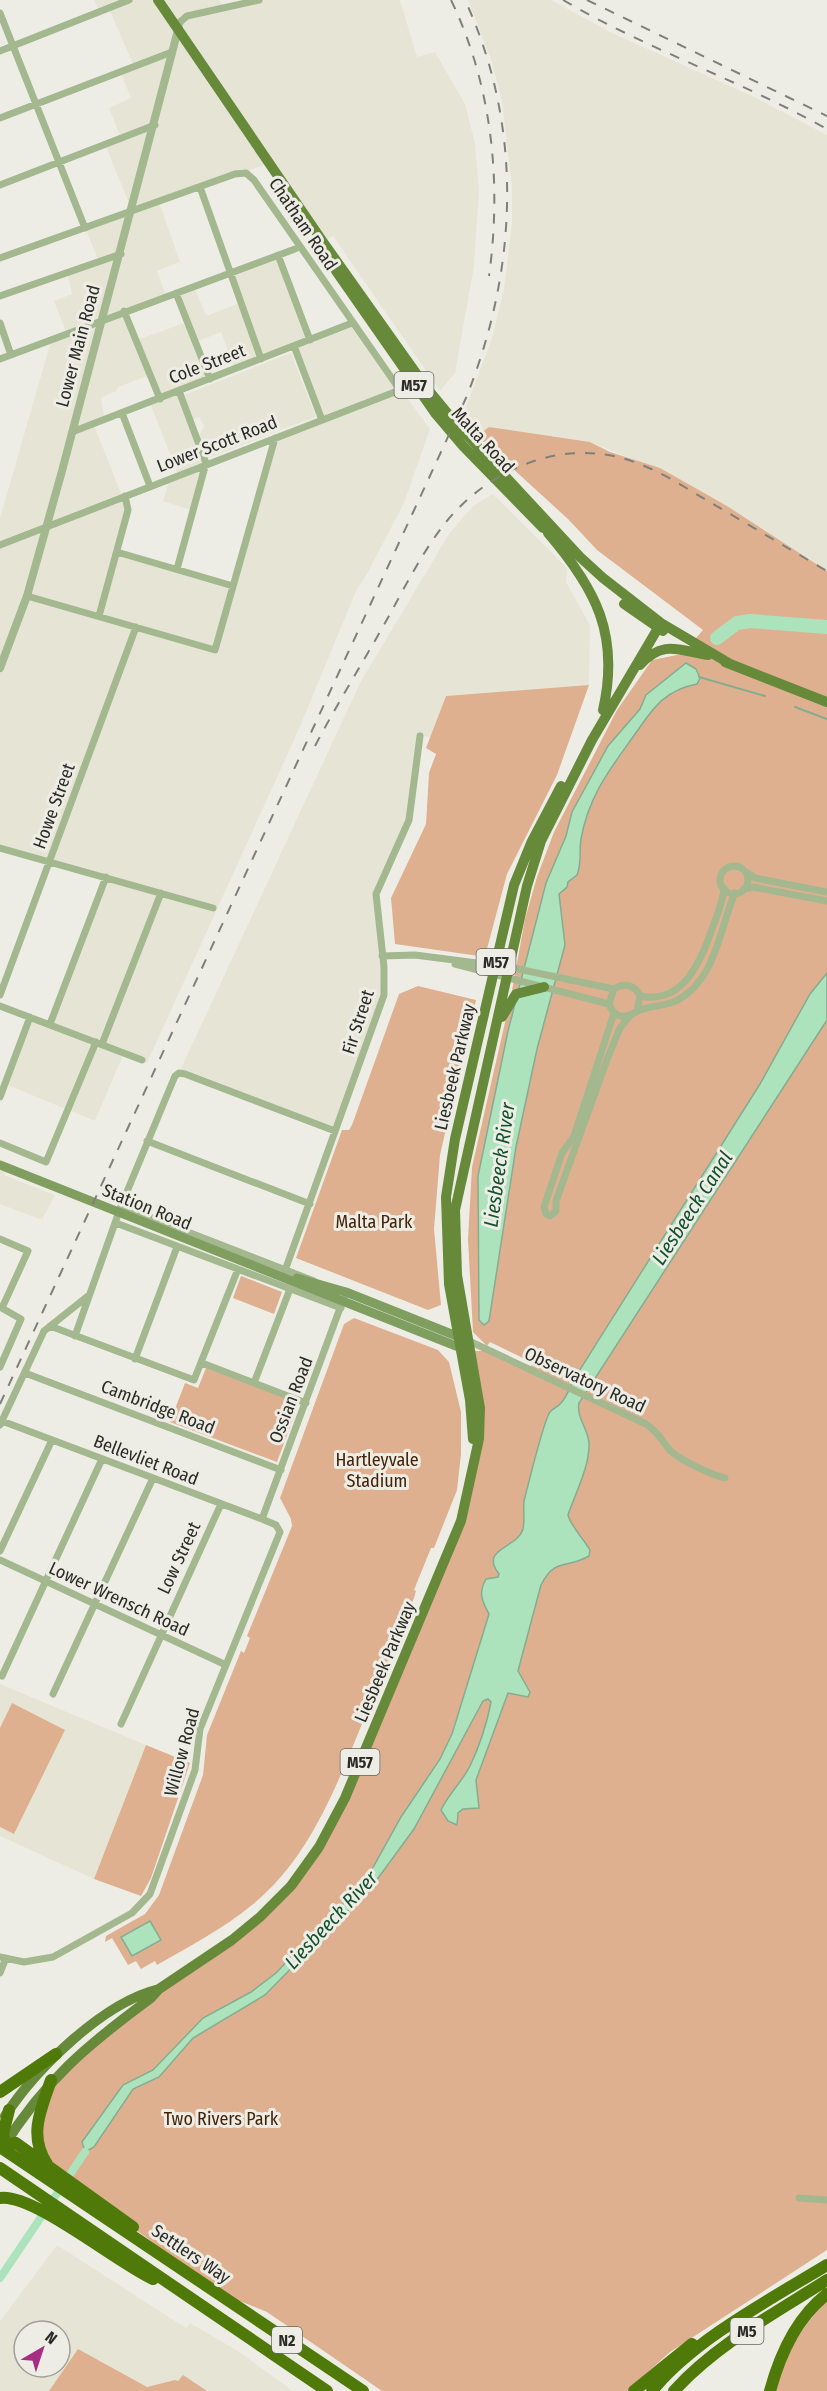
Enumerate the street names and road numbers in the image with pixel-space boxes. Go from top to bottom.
street label: Chatham Road [264,174,342,274]
street label: Lower Main Road [51,283,105,409]
street label: Cole Street [166,339,249,389]
road number: M57 [394,372,434,398]
street label: Malta Road [447,402,519,478]
street label: Lower Scott Road [154,411,280,477]
street label: Howe Street [28,760,80,852]
road number: M57 [476,949,516,975]
street label: Fir Street [337,987,379,1057]
street label: Liesbeek Parkway [430,1002,480,1132]
street label: Station Road [99,1179,195,1235]
street label: Observatory Road [521,1342,649,1418]
street label: Ossian Road [264,1354,318,1446]
street label: Cambridge Road [98,1375,218,1439]
street label: Bellevliet Road [90,1430,202,1490]
street label: Low Street [153,1518,205,1598]
street label: Lower Wrensch Road [45,1557,193,1641]
street label: Liesbeek Parkway [350,1598,420,1726]
street label: Willow Road [160,1706,204,1798]
road number: M57 [340,1749,380,1775]
street label: Settlers Way [147,2220,235,2288]
road number: M5 [730,2318,764,2344]
road number: N2 [272,2327,302,2353]

